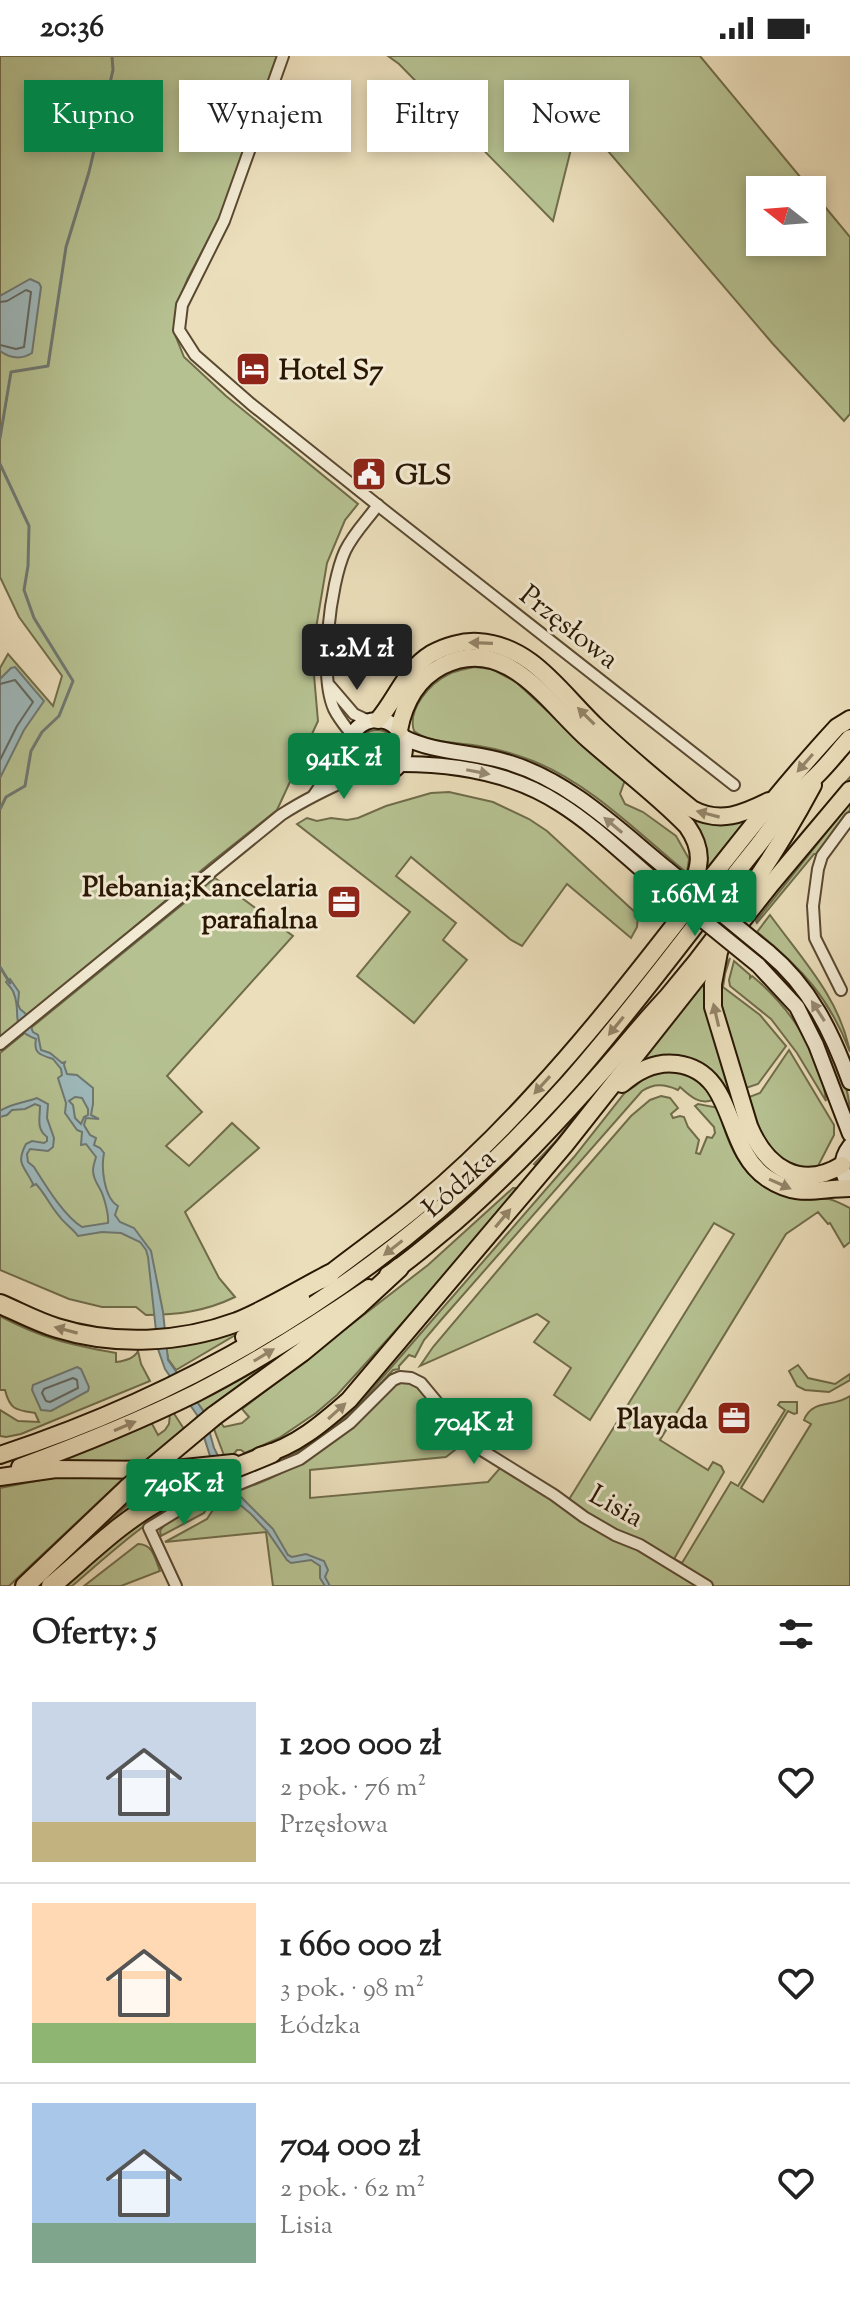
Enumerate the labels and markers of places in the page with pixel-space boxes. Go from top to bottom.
hotel icon: Hotel S7 [234,350,272,388]
place label: Hotel S7 [279,352,383,392]
public building icon: GLS [350,455,388,493]
place label: GLS [395,457,451,497]
pin: 1.2M zł [283,624,431,692]
pin: 941K zł [270,733,418,801]
place label: Plebania;Kancelaria parafialna [82,869,318,941]
pin: 1.66M zł [612,870,778,938]
office icon: Plebania;Kancelaria parafialna [325,883,363,921]
pin: 704K zł [400,1398,548,1466]
office icon: Playada [715,1399,753,1437]
place label: Playada [617,1401,708,1441]
pin: 740K zł [110,1459,258,1527]

